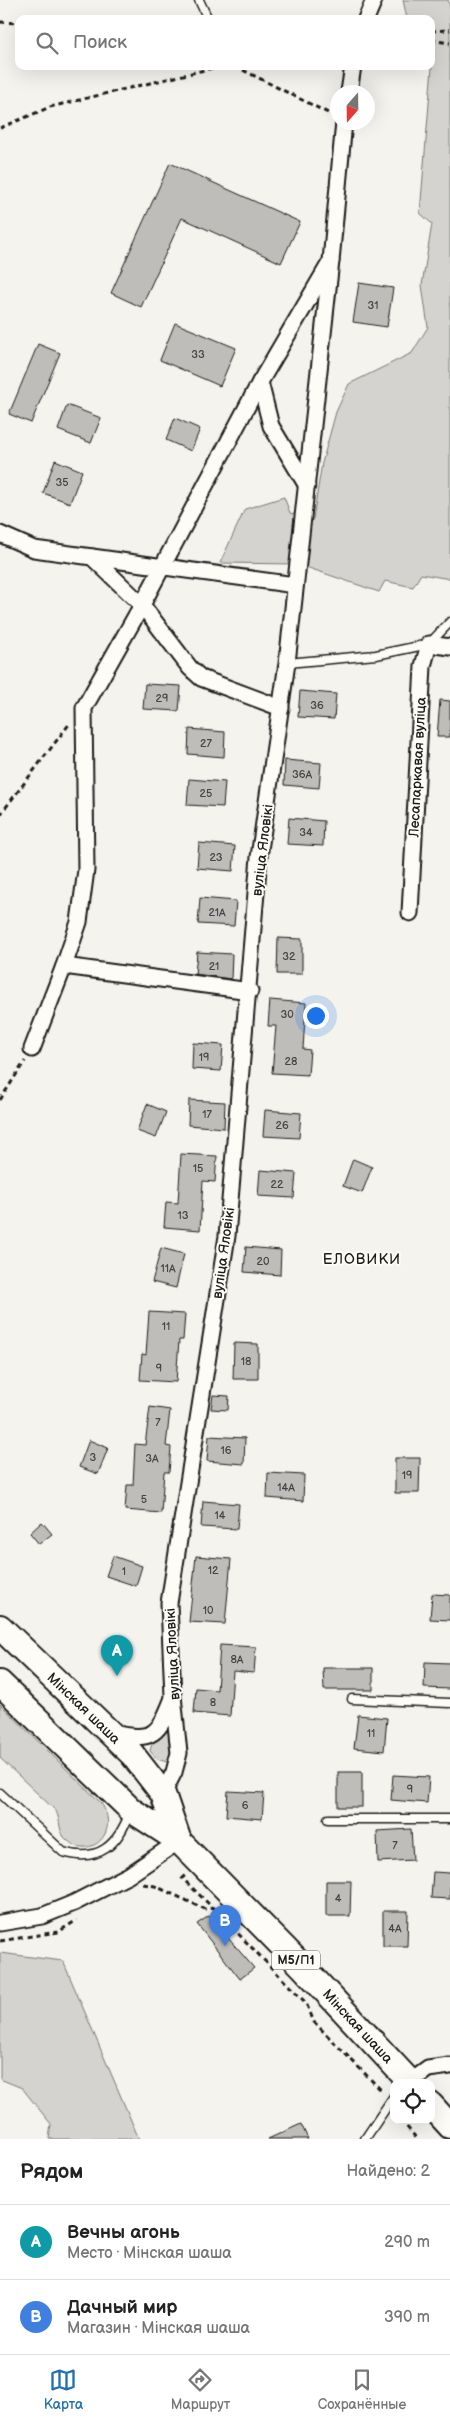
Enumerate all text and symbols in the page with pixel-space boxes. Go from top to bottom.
search box [15,15,435,70]
icon: search [33,29,61,57]
text: Поиск [73,31,127,54]
north arrow [330,85,375,130]
house number: 31 [367,299,379,312]
house number: 33 [191,348,205,361]
house number: 35 [55,476,69,489]
house number: 29 [156,692,168,705]
street label: Лесапаркавая вуліца [405,696,430,839]
house number: 36 [310,699,324,712]
house number: 27 [200,737,213,750]
house number: 36А [292,768,312,781]
house number: 25 [200,787,212,800]
street label: вуліца Яловікі [248,803,277,897]
house number: 34 [299,826,313,839]
house number: 23 [209,851,223,864]
house number: 21А [208,906,226,919]
house number: 32 [282,950,296,963]
house number: 21 [209,960,219,973]
your location [303,1003,329,1029]
house number: 30 [280,1008,294,1021]
house number: 19 [199,1051,209,1064]
house number: 28 [285,1055,297,1068]
house number: 17 [202,1108,212,1121]
house number: 26 [275,1119,289,1132]
house number: 15 [193,1162,203,1175]
house number: 22 [271,1178,284,1191]
street label: вуліца Яловікі [209,1206,238,1300]
house number: 13 [177,1209,189,1222]
district label: ЕЛОВИКИ [323,1250,401,1269]
house number: 20 [257,1255,270,1268]
house number: 11А [160,1262,176,1275]
house number: 11 [162,1320,170,1333]
house number: 18 [241,1355,251,1368]
house number: 9 [156,1362,162,1375]
house number: 7 [155,1416,161,1429]
house number: 16 [221,1444,232,1457]
house number: 3 [90,1451,97,1464]
house number: 3А [145,1452,159,1465]
house number: 19 [402,1469,412,1482]
house number: 14А [277,1481,295,1494]
house number: 5 [141,1493,147,1506]
house number: 14 [215,1509,226,1522]
house number: 12 [208,1564,219,1577]
house number: 1 [122,1565,126,1578]
house number: 10 [203,1604,214,1617]
street label: вуліца Яловікі [162,1607,183,1700]
pin: A [101,1635,133,1676]
house number: 8А [230,1653,244,1666]
street label: Мінская шаша [44,1669,124,1748]
house number: 8 [210,1696,216,1709]
house number: 11 [367,1727,375,1740]
house number: 9 [407,1783,413,1796]
house number: 6 [242,1799,249,1812]
house number: 7 [392,1839,398,1852]
house number: 4 [335,1892,342,1905]
pin: B [209,1905,241,1946]
house number: 4А [388,1922,402,1935]
road number: М5/П1 [272,1950,320,1970]
street label: Мінская шаша [319,1986,397,2067]
map controls [390,2079,435,2124]
button: locate [390,2079,435,2124]
text: Рядом [20,2159,83,2184]
text: Найдено: 2 [346,2162,430,2181]
text: Вечны агонь [67,2221,180,2244]
text: A [31,2233,41,2252]
text: 290 m [384,2233,430,2252]
text: Место · Мінская шаша [67,2244,232,2263]
text: Дачный мир [67,2296,178,2319]
text: B [30,2308,42,2327]
text: 390 m [384,2308,430,2327]
text: Магазин · Мінская шаша [67,2319,250,2338]
tab: Карта [44,2366,83,2413]
tab: Маршрут [171,2366,230,2413]
tab: Сохранённые [318,2366,406,2413]

